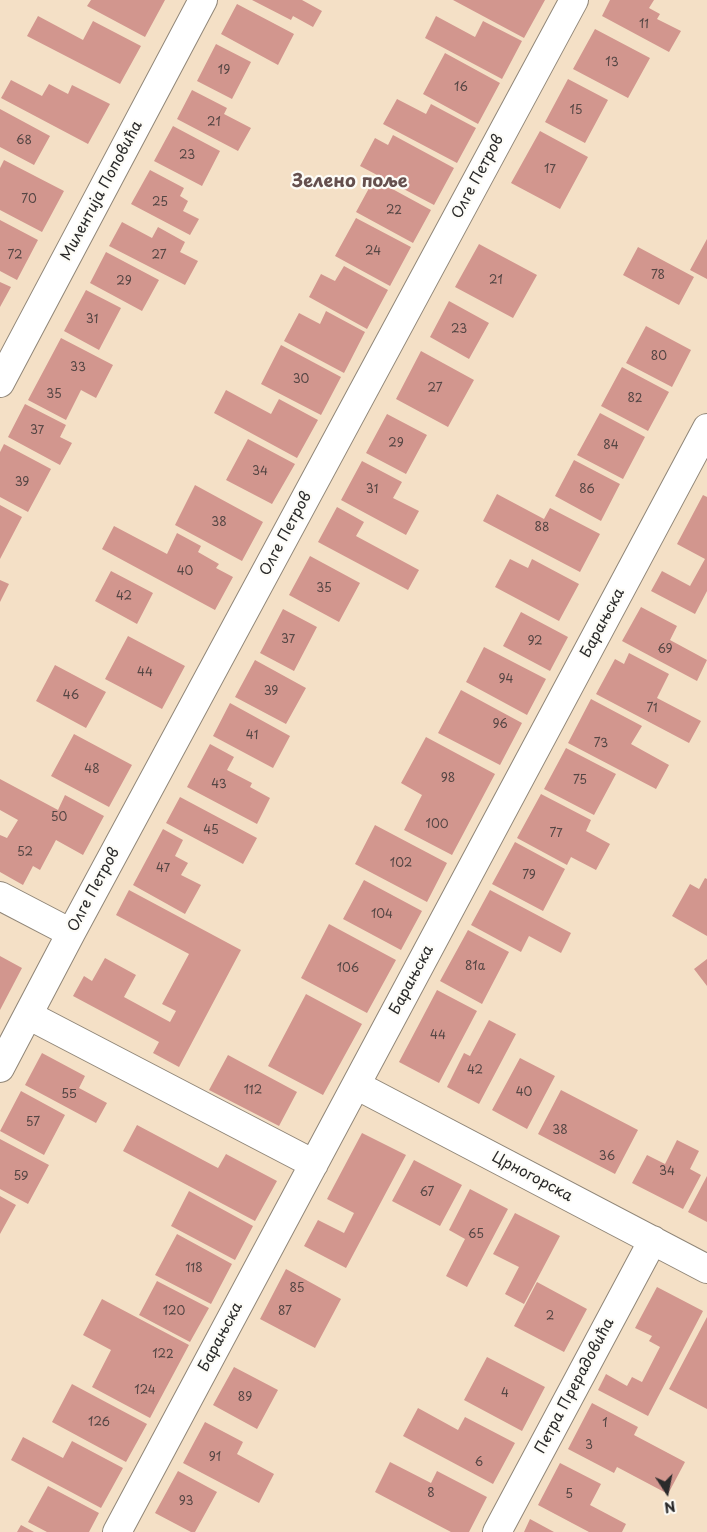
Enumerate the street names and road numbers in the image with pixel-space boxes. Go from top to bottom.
street label: Милентија Поповића [58,118,146,264]
street label: Олге Петров [448,132,508,222]
street label: Олге Петров [256,489,316,579]
street label: Барањска [577,585,629,661]
street label: Олге Петров [64,845,124,935]
street label: Барањска [386,942,438,1018]
street label: Црногорска [489,1148,575,1206]
street label: Барањска [195,1299,247,1375]
street label: Петра Прерадовића [532,1315,618,1457]

